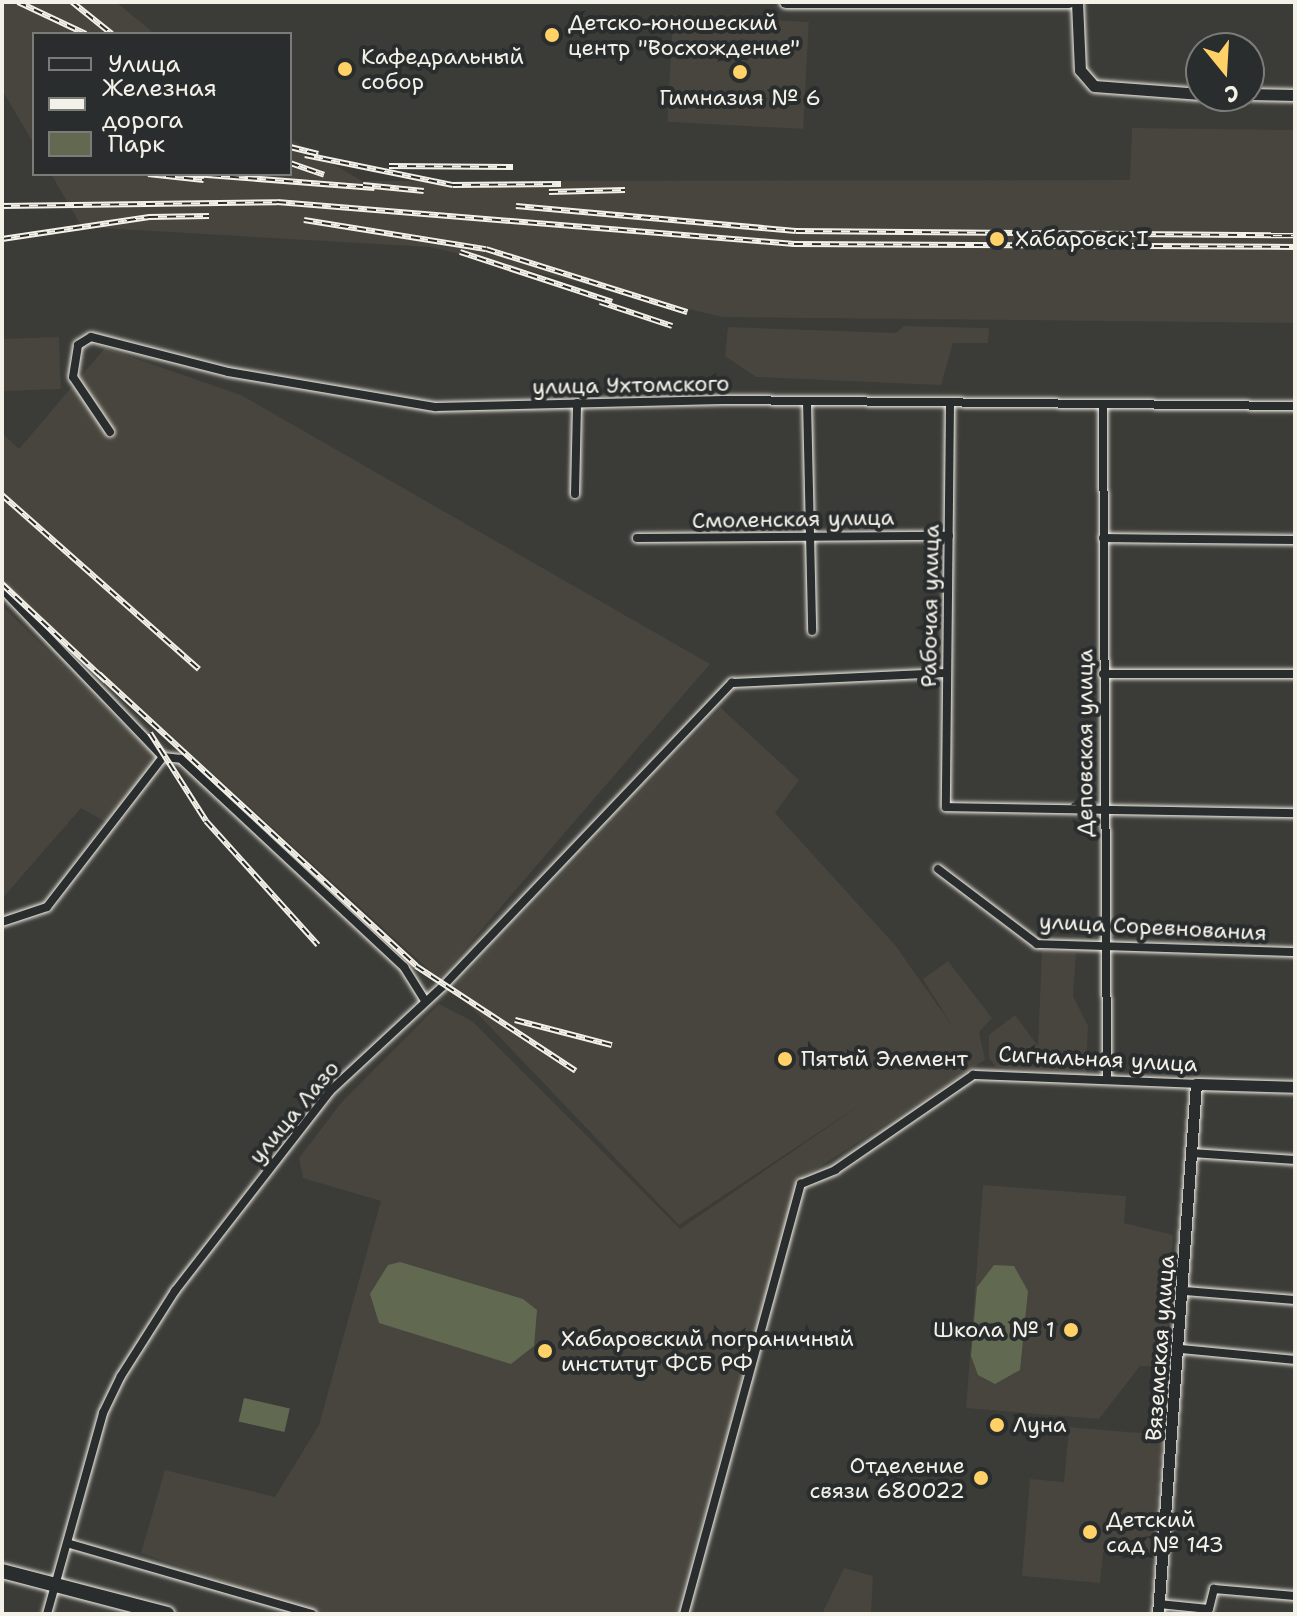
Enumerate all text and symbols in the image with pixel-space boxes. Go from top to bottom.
place label: Детско-юношеский центр "Восхождение" [568,9,800,60]
marker: Детско-юношеский центр "Восхождение" [543,26,561,44]
legend [32,32,292,176]
north arrow [1185,32,1265,112]
place label: Кафедральный собор [361,43,524,94]
text: Улица [108,48,181,80]
marker: Кафедральный собор [336,60,354,78]
marker: Гимназия № 6 [731,63,749,81]
text: Железная дорога [102,72,217,136]
text: С [1221,78,1243,109]
place label: Гимназия № 6 [659,85,821,111]
text: Парк [108,128,165,160]
place label: Хабаровск I [1015,226,1149,252]
marker: Хабаровск I [986,228,1008,250]
street label: улица Ухтомского [532,370,730,400]
street label: Смоленская улица [692,504,894,534]
street label: Рабочая улица [915,524,945,688]
street label: Деповская улица [1072,649,1098,837]
street label: улица Соревнования [1039,908,1267,946]
street label: Сигнальная улица [998,1041,1198,1077]
place label: Пятый Элемент [801,1046,968,1072]
marker: Пятый Элемент [776,1050,794,1068]
street label: улица Лазо [243,1055,345,1169]
street label: Вяземская улица [1140,1254,1180,1442]
place label: Школа № 1 [933,1317,1055,1343]
marker: Школа № 1 [1062,1321,1080,1339]
place label: Хабаровский пограничный институт ФСБ РФ [561,1325,854,1376]
marker: Хабаровский пограничный институт ФСБ РФ [536,1342,554,1360]
place label: Луна [1013,1412,1066,1438]
marker: Луна [988,1416,1006,1434]
place label: Отделение связи 680022 [810,1452,965,1504]
marker: Отделение связи 680022 [972,1469,990,1487]
place label: Детский сад № 143 [1106,1506,1224,1558]
marker: Детский сад № 143 [1081,1523,1099,1541]

